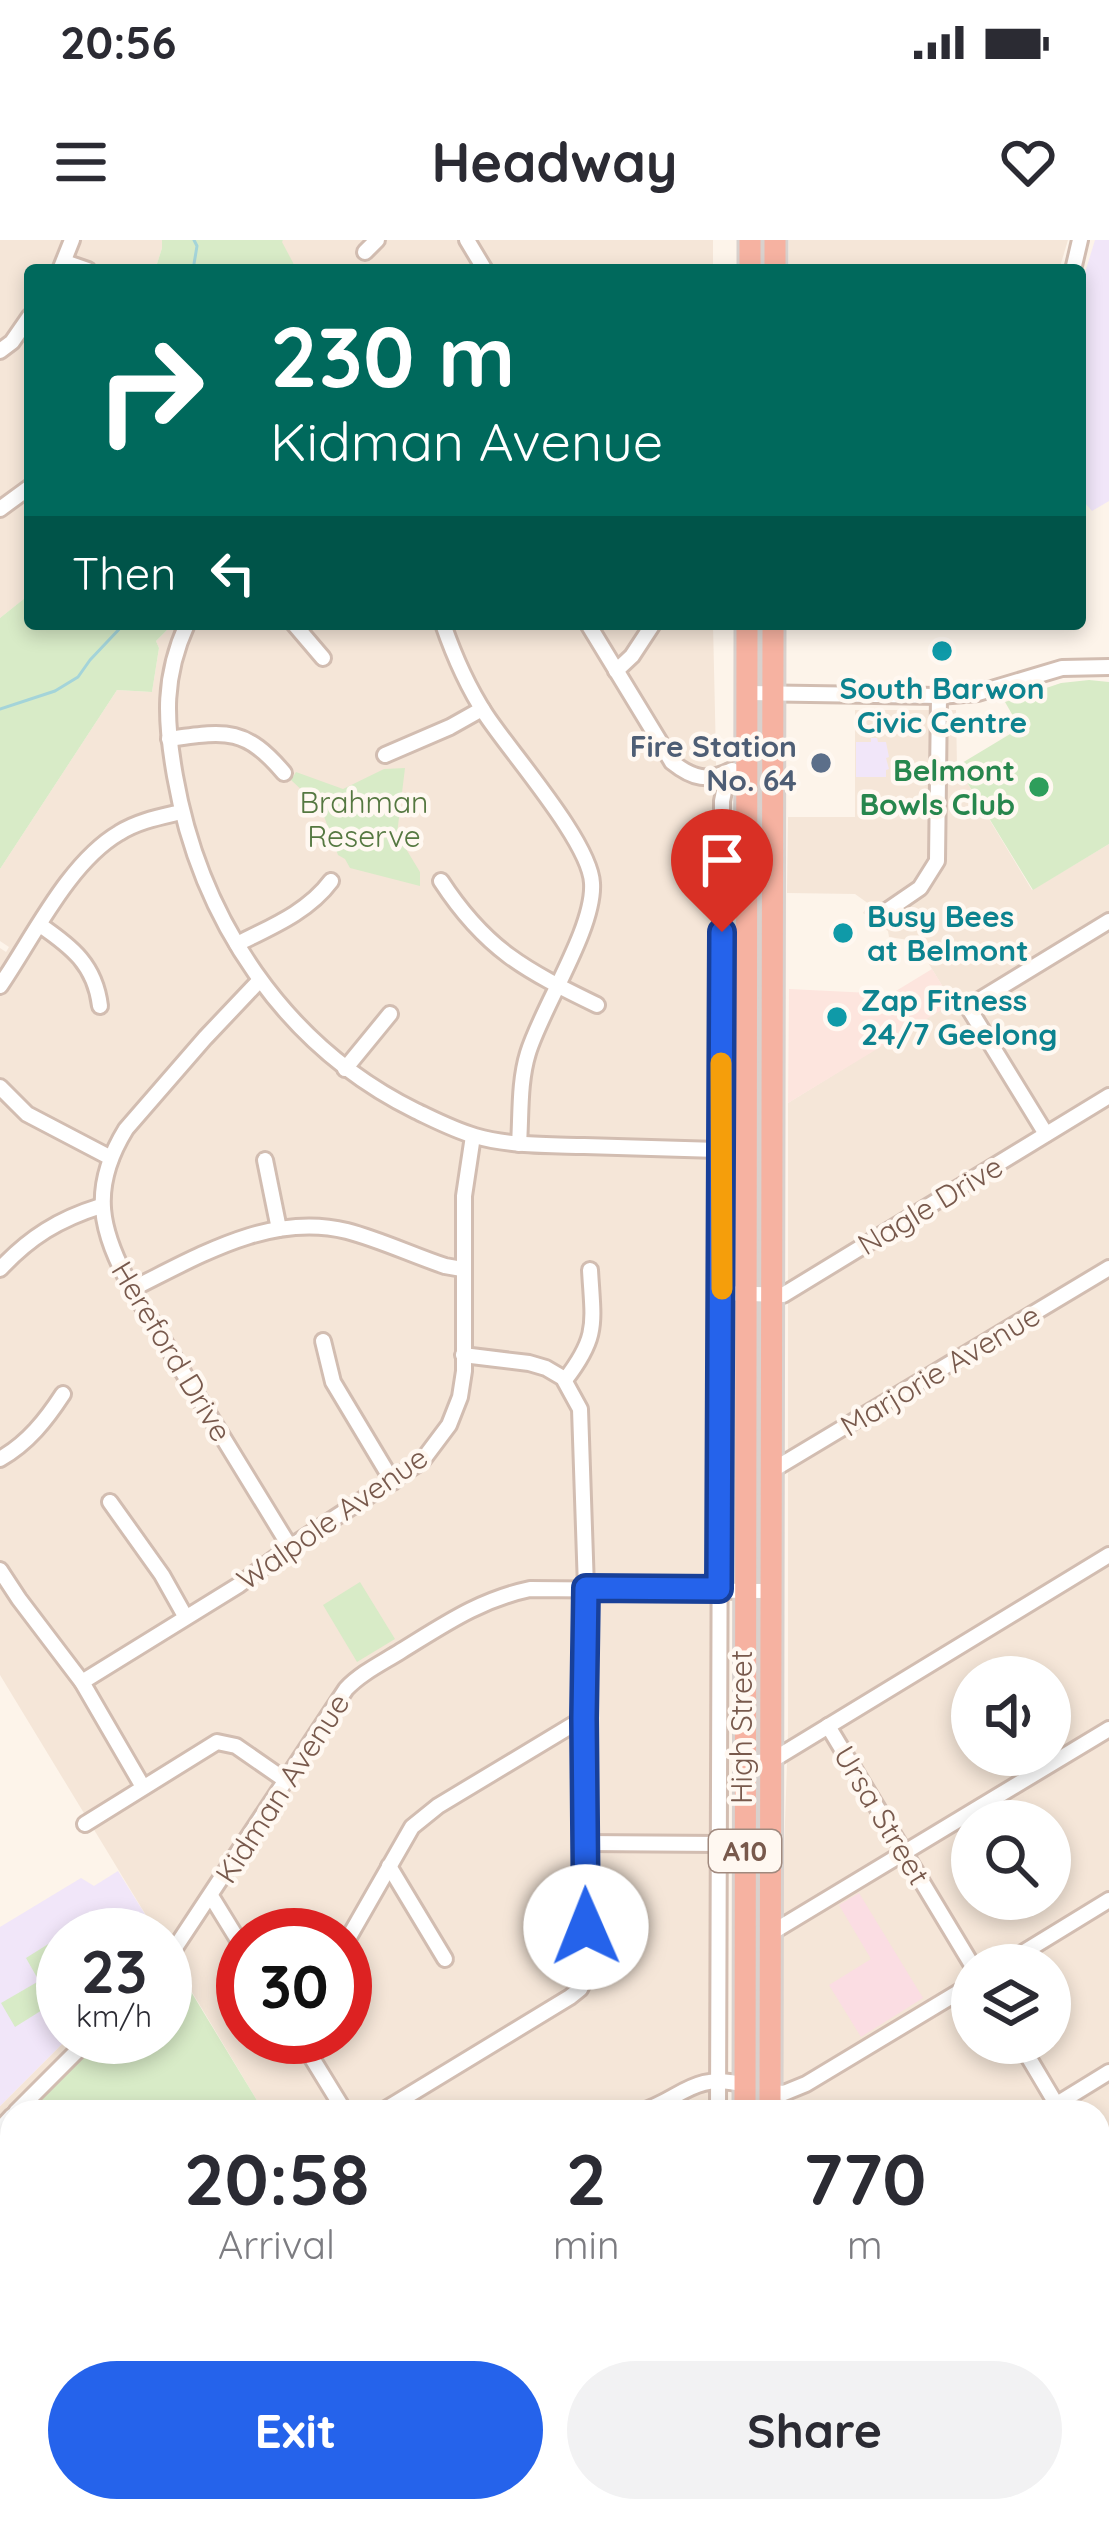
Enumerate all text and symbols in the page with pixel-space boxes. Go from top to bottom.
text: 20:56 [60,14,176,70]
text: Headway [431,128,678,196]
icon: menu [48,129,114,195]
icon: heart [995,129,1061,195]
text: 230 m [270,303,515,408]
icon: right [72,312,228,468]
text: Kidman Avenue [270,407,663,475]
icon: left [200,540,266,606]
text: Then [72,545,176,601]
marker: South Barwon Civic Centre [929,638,955,664]
place label: South Barwon Civic Centre [839,669,1045,741]
place label: Fire Station No. 64 [630,727,797,799]
marker: Fire Station No. 64 [808,750,834,776]
place label: Belmont Bowls Club [859,751,1015,823]
marker: Belmont Bowls Club [1026,774,1052,800]
park label: Brahman Reserve [300,783,428,855]
pin [671,809,773,932]
icon: arrive [689,827,755,893]
place label: Busy Bees at Belmont [867,897,1028,969]
marker: Busy Bees at Belmont [830,920,856,946]
place label: Zap Fitness 24/7 Geelong [861,981,1057,1053]
marker: Zap Fitness 24/7 Geelong [824,1004,850,1030]
street label: Nagle Drive [850,1147,1010,1263]
street label: Hereford Drive [103,1254,241,1448]
street label: Marjorie Avenue [833,1295,1047,1445]
street label: Walpole Avenue [229,1438,435,1598]
street label: High Street [722,1650,760,1804]
map controls [951,1656,1071,2064]
button: sound [951,1656,1071,1776]
street label: Kidman Avenue [207,1686,357,1890]
street label: Ursa Street [826,1739,938,1891]
button: search [951,1800,1071,1920]
road number: A10 [709,1830,781,1872]
position arrow [523,1864,649,1990]
speed limit sign: 30 [216,1908,372,2064]
text: 23 [81,1933,147,2008]
button: layers [951,1944,1071,2064]
text: km/h [76,1997,152,2035]
text: 20:58 [184,2133,369,2223]
text: 2 [566,2133,607,2223]
text: 770 [803,2133,926,2223]
text: Arrival [218,2220,335,2269]
text: min [553,2220,619,2269]
text: m [847,2220,883,2269]
button: Exit [48,2361,543,2499]
button: Share [567,2361,1062,2499]

